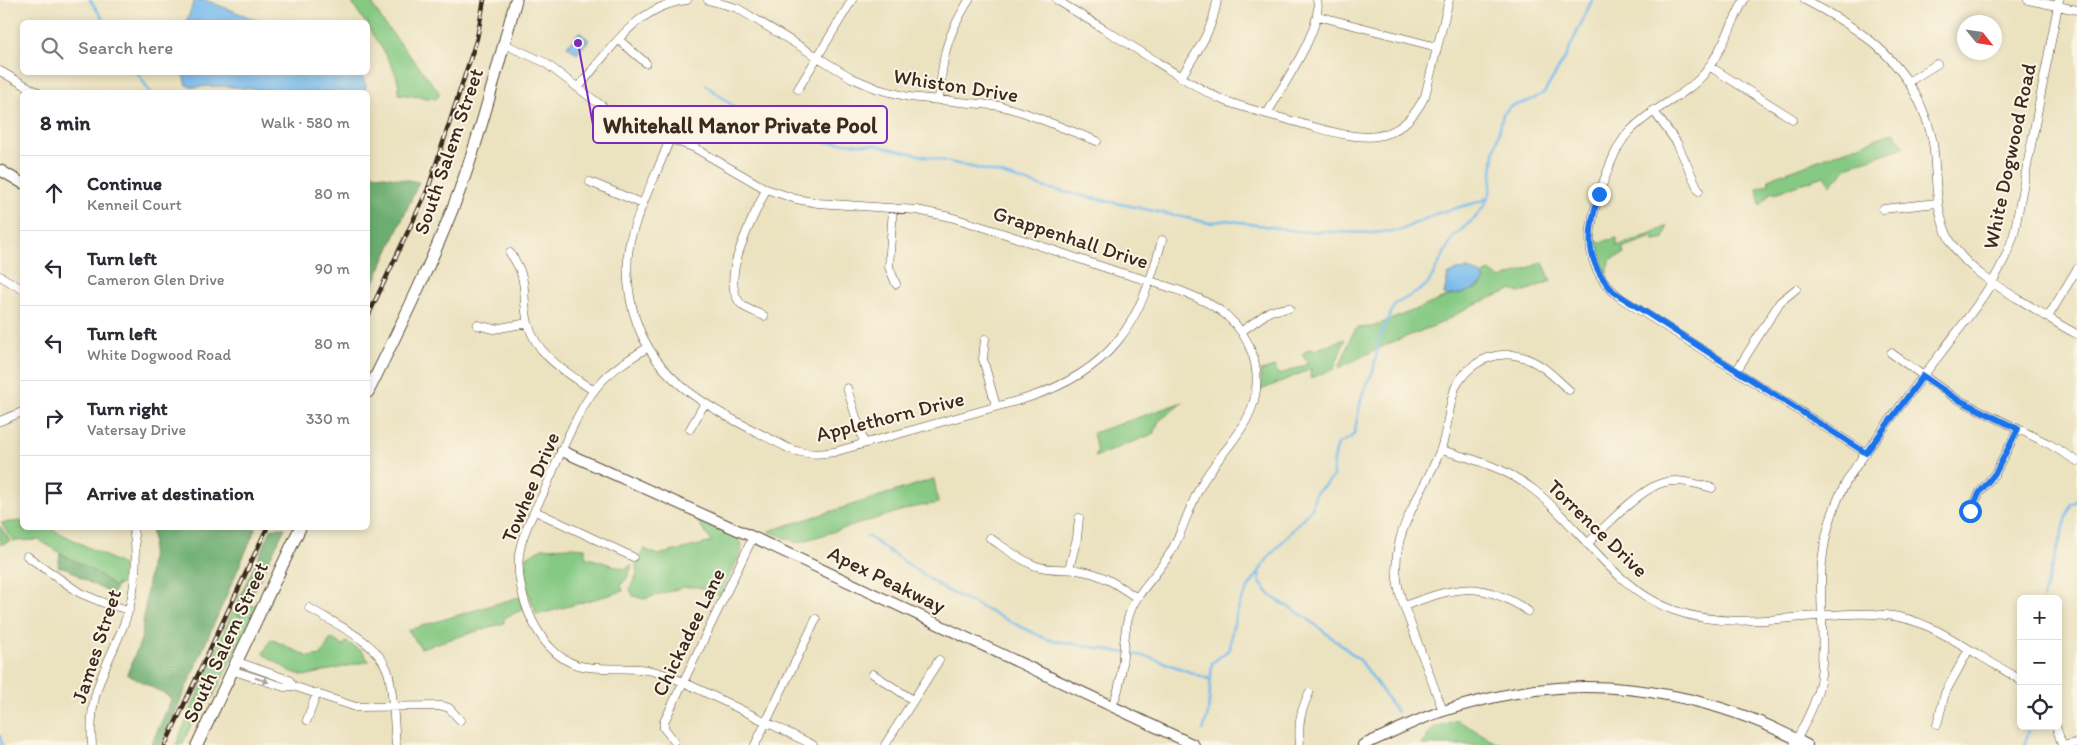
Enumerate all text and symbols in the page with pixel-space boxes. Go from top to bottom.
north arrow [1957,15,2002,60]
search box [20,20,370,75]
icon: search [38,34,66,62]
text: Search here [78,36,173,59]
street label: White Dogwood Road [1977,60,2041,251]
street label: Whiston Drive [892,63,1020,107]
street label: South Salem Street [408,64,488,238]
callout: Whitehall Manor Private Pool [593,106,887,143]
text: 8 min [40,110,90,135]
text: Whitehall Manor Private Pool [603,112,878,139]
text: Walk · 580 m [261,113,350,132]
text: Continue [87,172,162,195]
icon: ahead [40,179,68,207]
route end [1588,183,1611,206]
text: 80 m [314,184,350,203]
text: Kenneil Court [87,195,182,214]
street label: Grappenhall Drive [990,200,1152,274]
text: Turn left [87,247,157,270]
icon: left [40,254,68,282]
text: 90 m [315,259,350,278]
text: Cameron Glen Drive [87,270,225,289]
text: Turn left [87,322,157,345]
icon: left [40,329,68,357]
text: 80 m [314,334,350,353]
text: White Dogwood Road [87,345,231,364]
street label: Applethorn Drive [813,385,967,447]
text: Turn right [87,397,168,420]
icon: right [40,404,68,432]
text: 330 m [306,409,350,428]
text: Vatersay Drive [87,420,186,439]
street label: Towhee Drive [496,428,564,546]
street label: Torrence Drive [1542,474,1654,582]
icon: arrive [40,479,68,507]
text: Arrive at destination [87,482,254,505]
route start [1959,500,1982,523]
street label: Apex Peakway [824,540,950,618]
street label: South Salem Street [177,558,273,726]
street label: Chickadee Lane [646,564,730,700]
street label: James Street [66,586,126,706]
map controls [2017,595,2062,730]
button: + [2017,595,2062,640]
button: − [2017,640,2062,685]
one-way arrow [255,677,270,684]
button: locate [2017,685,2062,730]

